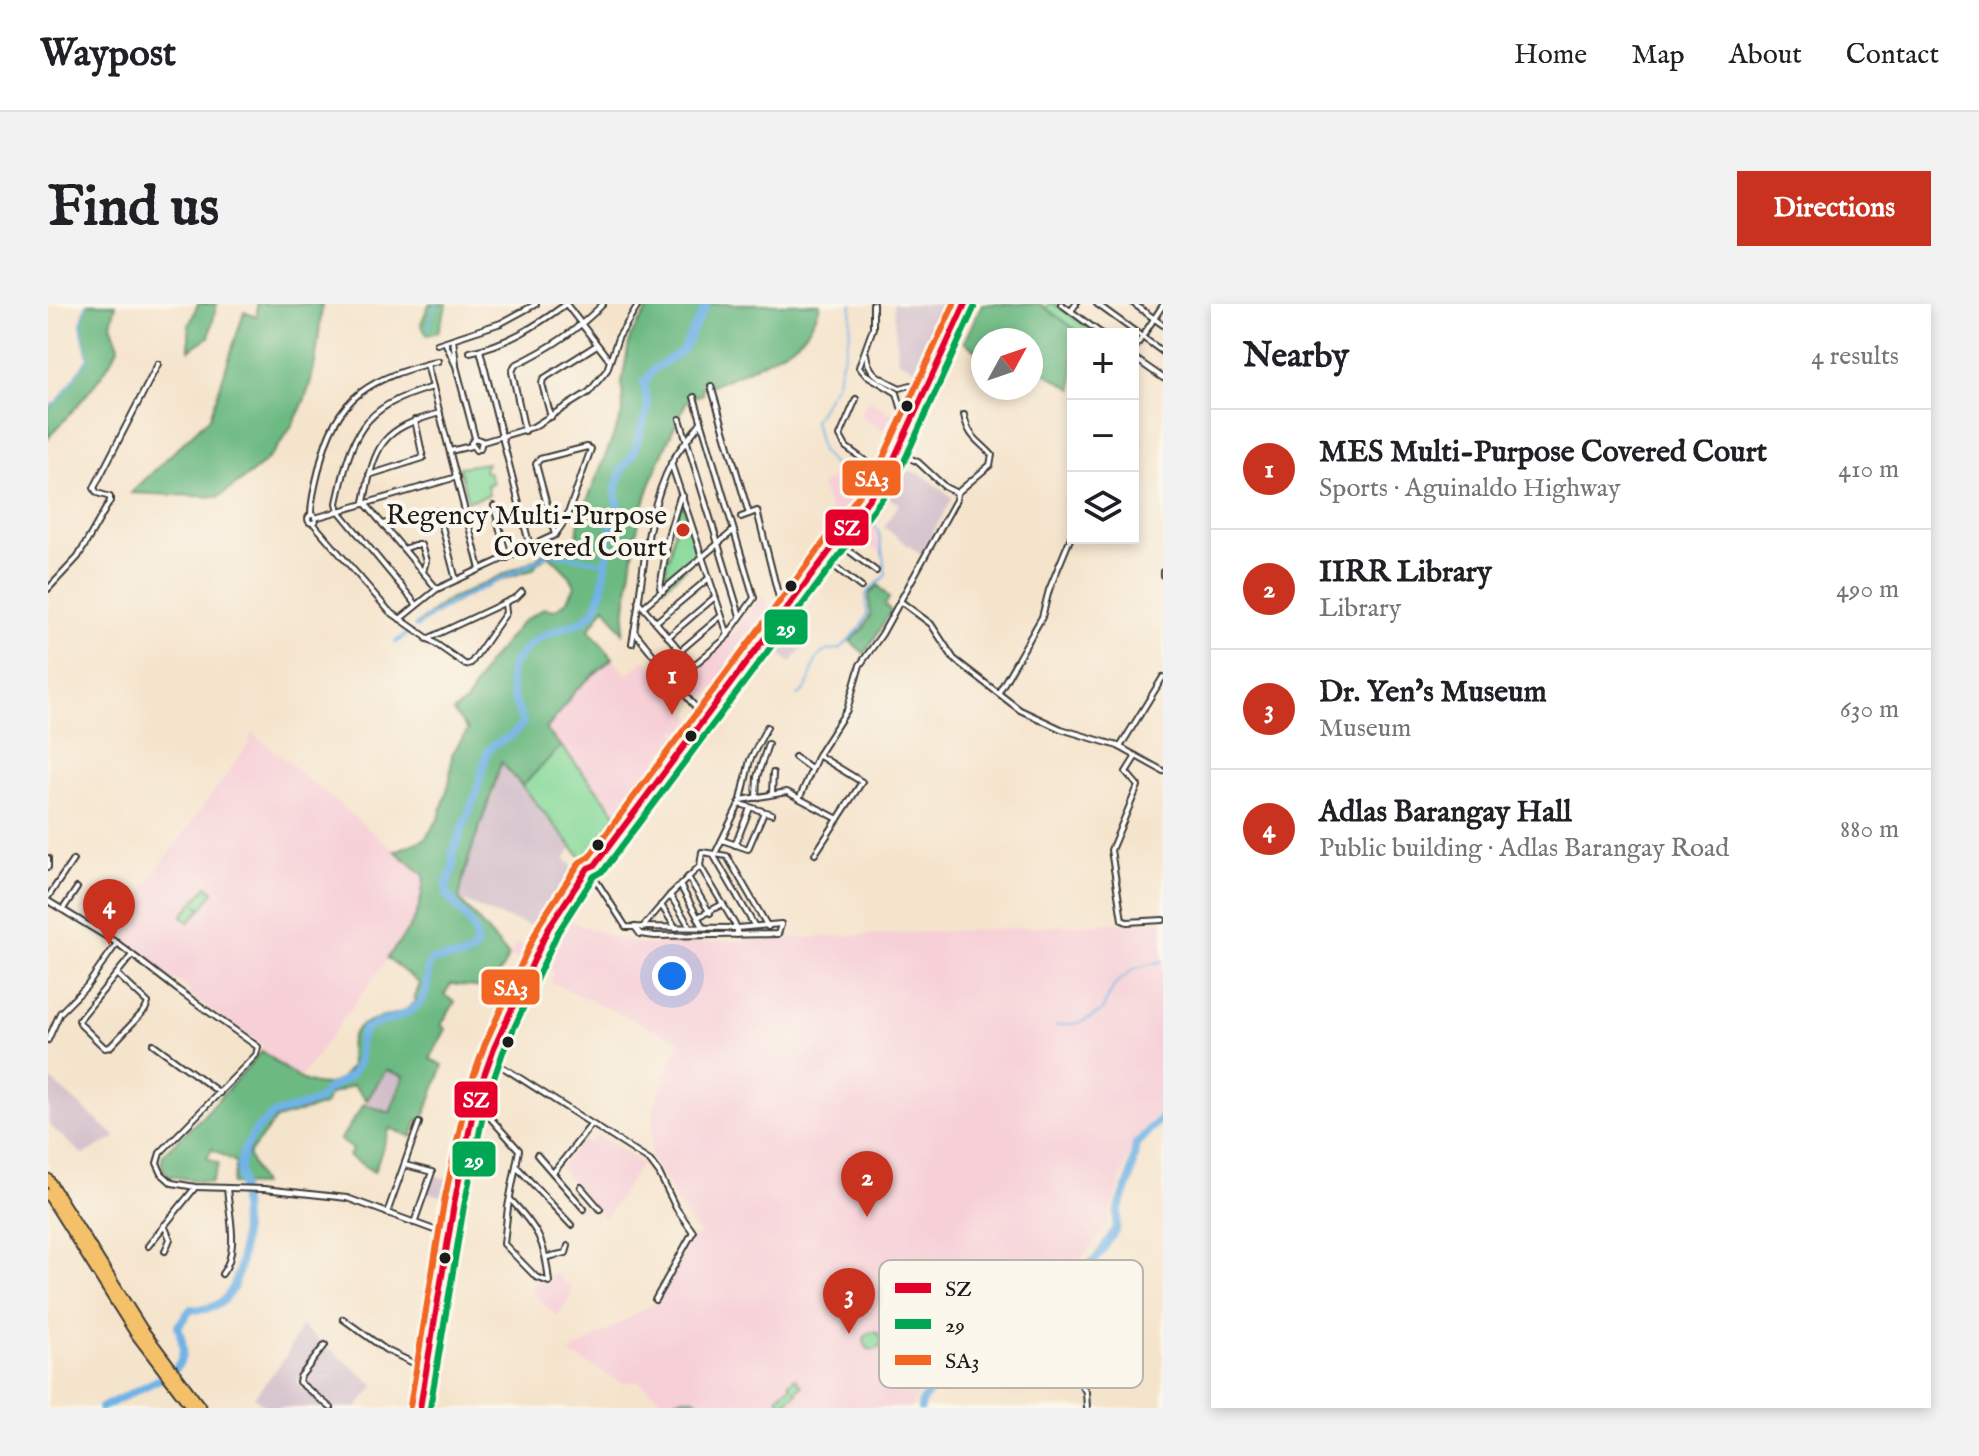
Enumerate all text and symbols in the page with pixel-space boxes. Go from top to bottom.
text: Waypost [40,31,176,79]
text: Home [1514,38,1587,73]
text: Map [1631,38,1685,73]
text: About [1729,38,1802,73]
text: Contact [1846,38,1939,73]
button: Directions [1737,171,1931,246]
text: Find us [48,173,219,244]
north arrow [971,328,1043,400]
map controls [1067,328,1139,544]
button: + [1067,328,1139,400]
text: Nearby [1243,335,1349,378]
text: 4 results [1811,340,1899,373]
unlabelled marker [899,398,915,414]
button: − [1067,400,1139,472]
text: MES Multi-Purpose Covered Court [1319,434,1767,472]
text: 1 [1264,453,1274,486]
text: 410 m [1838,453,1899,486]
line badge: SA3 [841,459,902,497]
text: SA3 [855,466,889,494]
button: layers [1067,472,1139,544]
text: Sports · Aguinaldo Highway [1319,472,1621,505]
place label: Regency Multi-Purpose Covered Court [386,499,667,566]
line badge: SZ [824,508,870,547]
text: SZ [834,515,861,543]
marker: Regency Multi-Purpose Covered Court [674,521,692,539]
text: IIRR Library [1319,554,1492,592]
text: 2 [1263,573,1275,606]
text: 490 m [1836,573,1899,606]
unlabelled marker [783,578,799,594]
text: Library [1319,592,1401,625]
line badge: 29 [763,608,809,646]
text: 29 [776,615,796,643]
pin: 1 [646,649,698,715]
text: Dr. Yen's Museum [1319,674,1547,712]
text: 3 [1264,693,1274,726]
text: 630 m [1840,693,1899,726]
text: Museum [1319,712,1411,745]
unlabelled marker [683,728,699,744]
text: Adlas Barangay Hall [1319,794,1572,832]
text: 4 [1263,813,1275,846]
text: 880 m [1840,813,1899,846]
text: Public building · Adlas Barangay Road [1319,832,1729,865]
unlabelled marker [590,837,606,853]
pin: 4 [83,879,135,945]
your location [652,956,692,996]
line badge: SA3 [480,968,541,1006]
text: SA3 [494,975,528,1003]
unlabelled marker [500,1034,516,1050]
line badge: SZ [453,1080,499,1119]
text: SZ [463,1087,490,1115]
line badge: 29 [451,1140,497,1178]
text: 29 [464,1147,484,1175]
pin: 2 [841,1151,893,1217]
unlabelled marker [437,1250,453,1266]
legend [879,1260,1143,1388]
pin: 3 [823,1268,875,1334]
text: SZ [945,1276,972,1304]
text: 29 [945,1312,965,1340]
text: SA3 [945,1348,979,1376]

